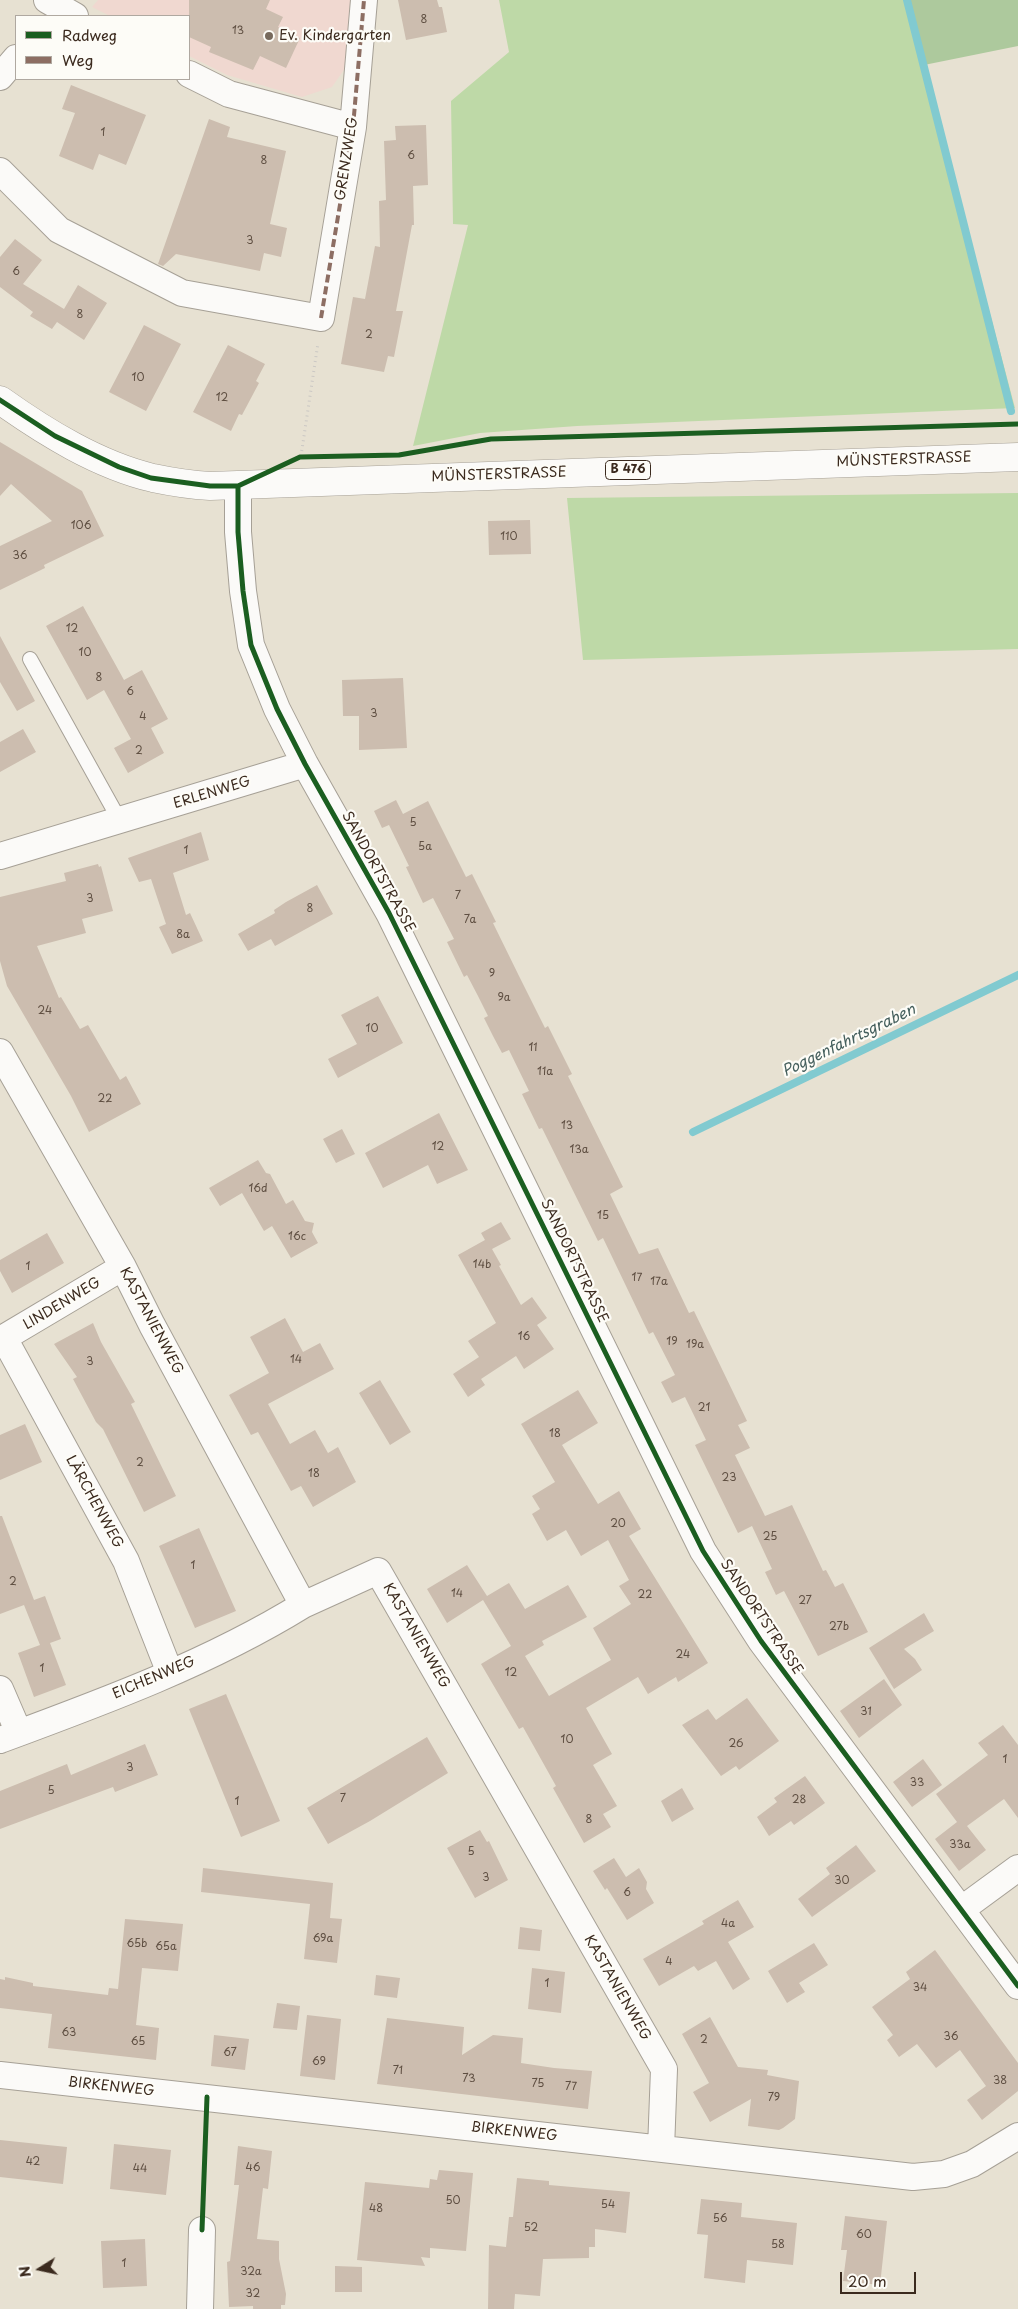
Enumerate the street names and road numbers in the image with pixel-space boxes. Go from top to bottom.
street label: GRENZWEG [332,116,362,202]
street label: MÜNSTERSTRASSE [836,449,972,471]
road number: B 476 [606,460,650,480]
street label: MÜNSTERSTRASSE [431,464,567,486]
street label: ERLENWEG [171,773,253,813]
street label: SANDORTSTRASSE [338,809,418,935]
street label: SANDORTSTRASSE [537,1196,611,1326]
street label: KASTANIENWEG [116,1265,186,1377]
street label: LINDENWEG [20,1274,104,1334]
street label: LÄRCHENWEG [62,1453,126,1551]
street label: SANDORTSTRASSE [716,1556,806,1678]
street label: KASTANIENWEG [379,1580,453,1692]
street label: EICHENWEG [110,1653,198,1703]
street label: KASTANIENWEG [580,1932,654,2044]
street label: BIRKENWEG [67,2074,155,2100]
street label: BIRKENWEG [470,2119,558,2145]

